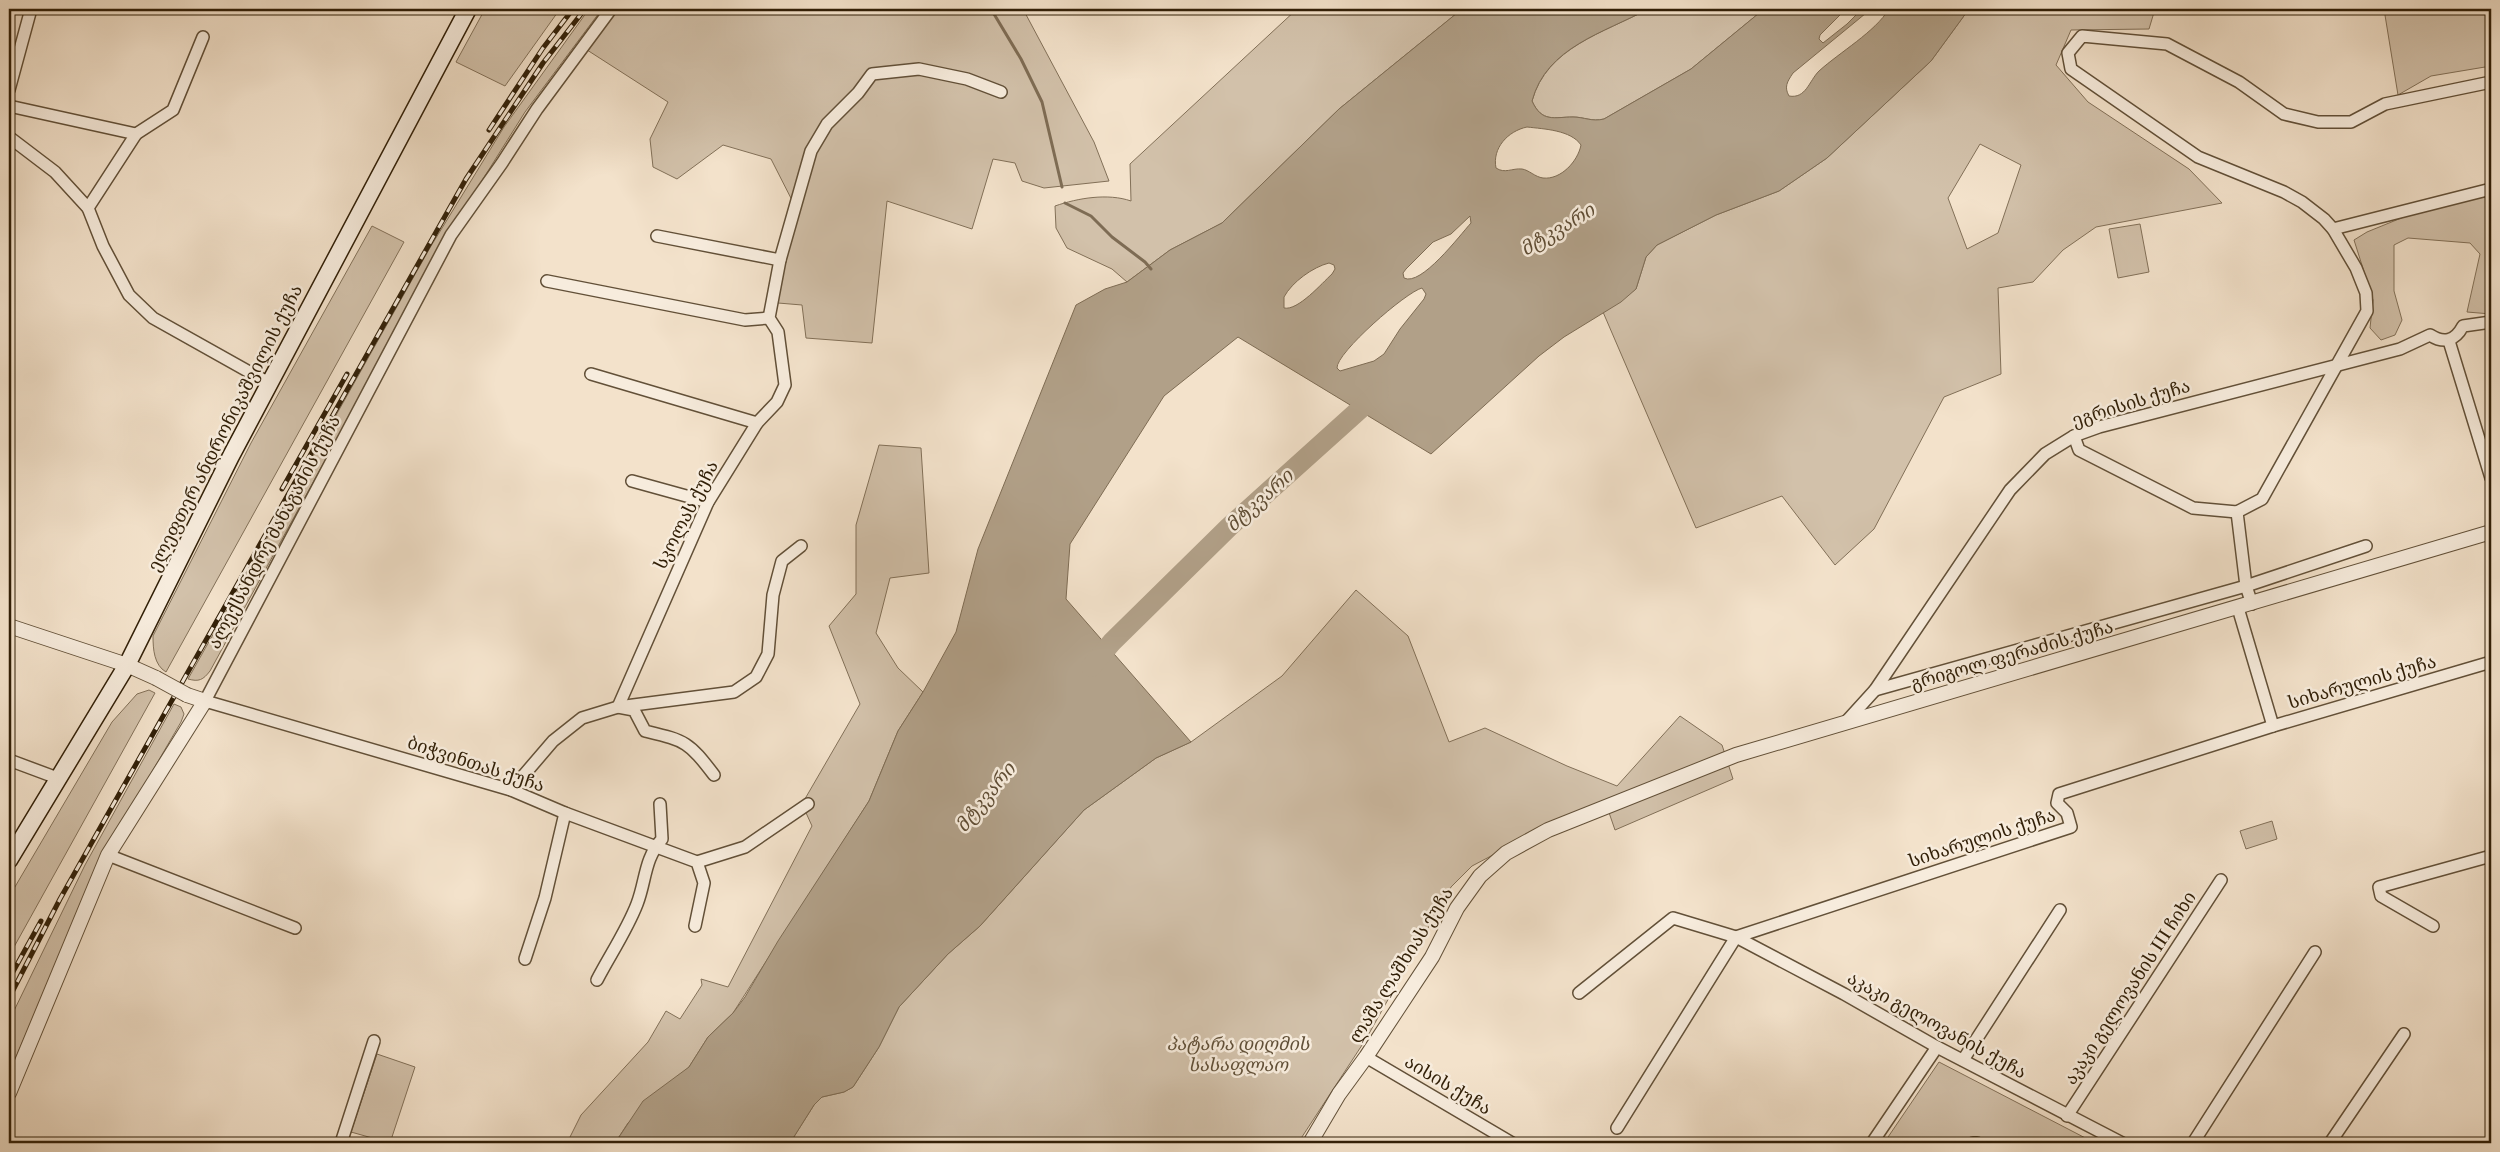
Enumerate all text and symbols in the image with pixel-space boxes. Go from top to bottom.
water label: მტკვარი [1517,199,1600,260]
street label: ელეფთერ ანდრონიკაშვილის ქუჩა [144,281,307,575]
street label: ეგრისის ქუჩა [2069,376,2193,431]
street label: ალექსანდრე მანაგაძის ქუჩა [204,412,345,653]
street label: სკოლას ქუჩა [650,457,723,573]
water label: მტკვარი [1222,464,1299,536]
street label: გრიგოლ ფერაძის ქუჩა [1909,617,2116,694]
street label: სიხარულის ქუჩა [2286,651,2439,714]
street label: ბიჭვინთას ქუჩა [405,732,547,797]
water label: მტკვარი [951,758,1021,837]
street label: სიხარულის ქუჩა [1906,805,2058,872]
street label: ლაშა ლაშხიას ქუჩა [1345,883,1458,1047]
street label: აკაკი გელოვანის III ჩიხი [2060,888,2201,1089]
street label: აკაკი გელოვანის ქუჩა [1844,967,2030,1083]
park label: პატარა დიღმის სასაფლაო [1167,1034,1310,1076]
street label: აისის ქუჩა [1401,1051,1495,1119]

